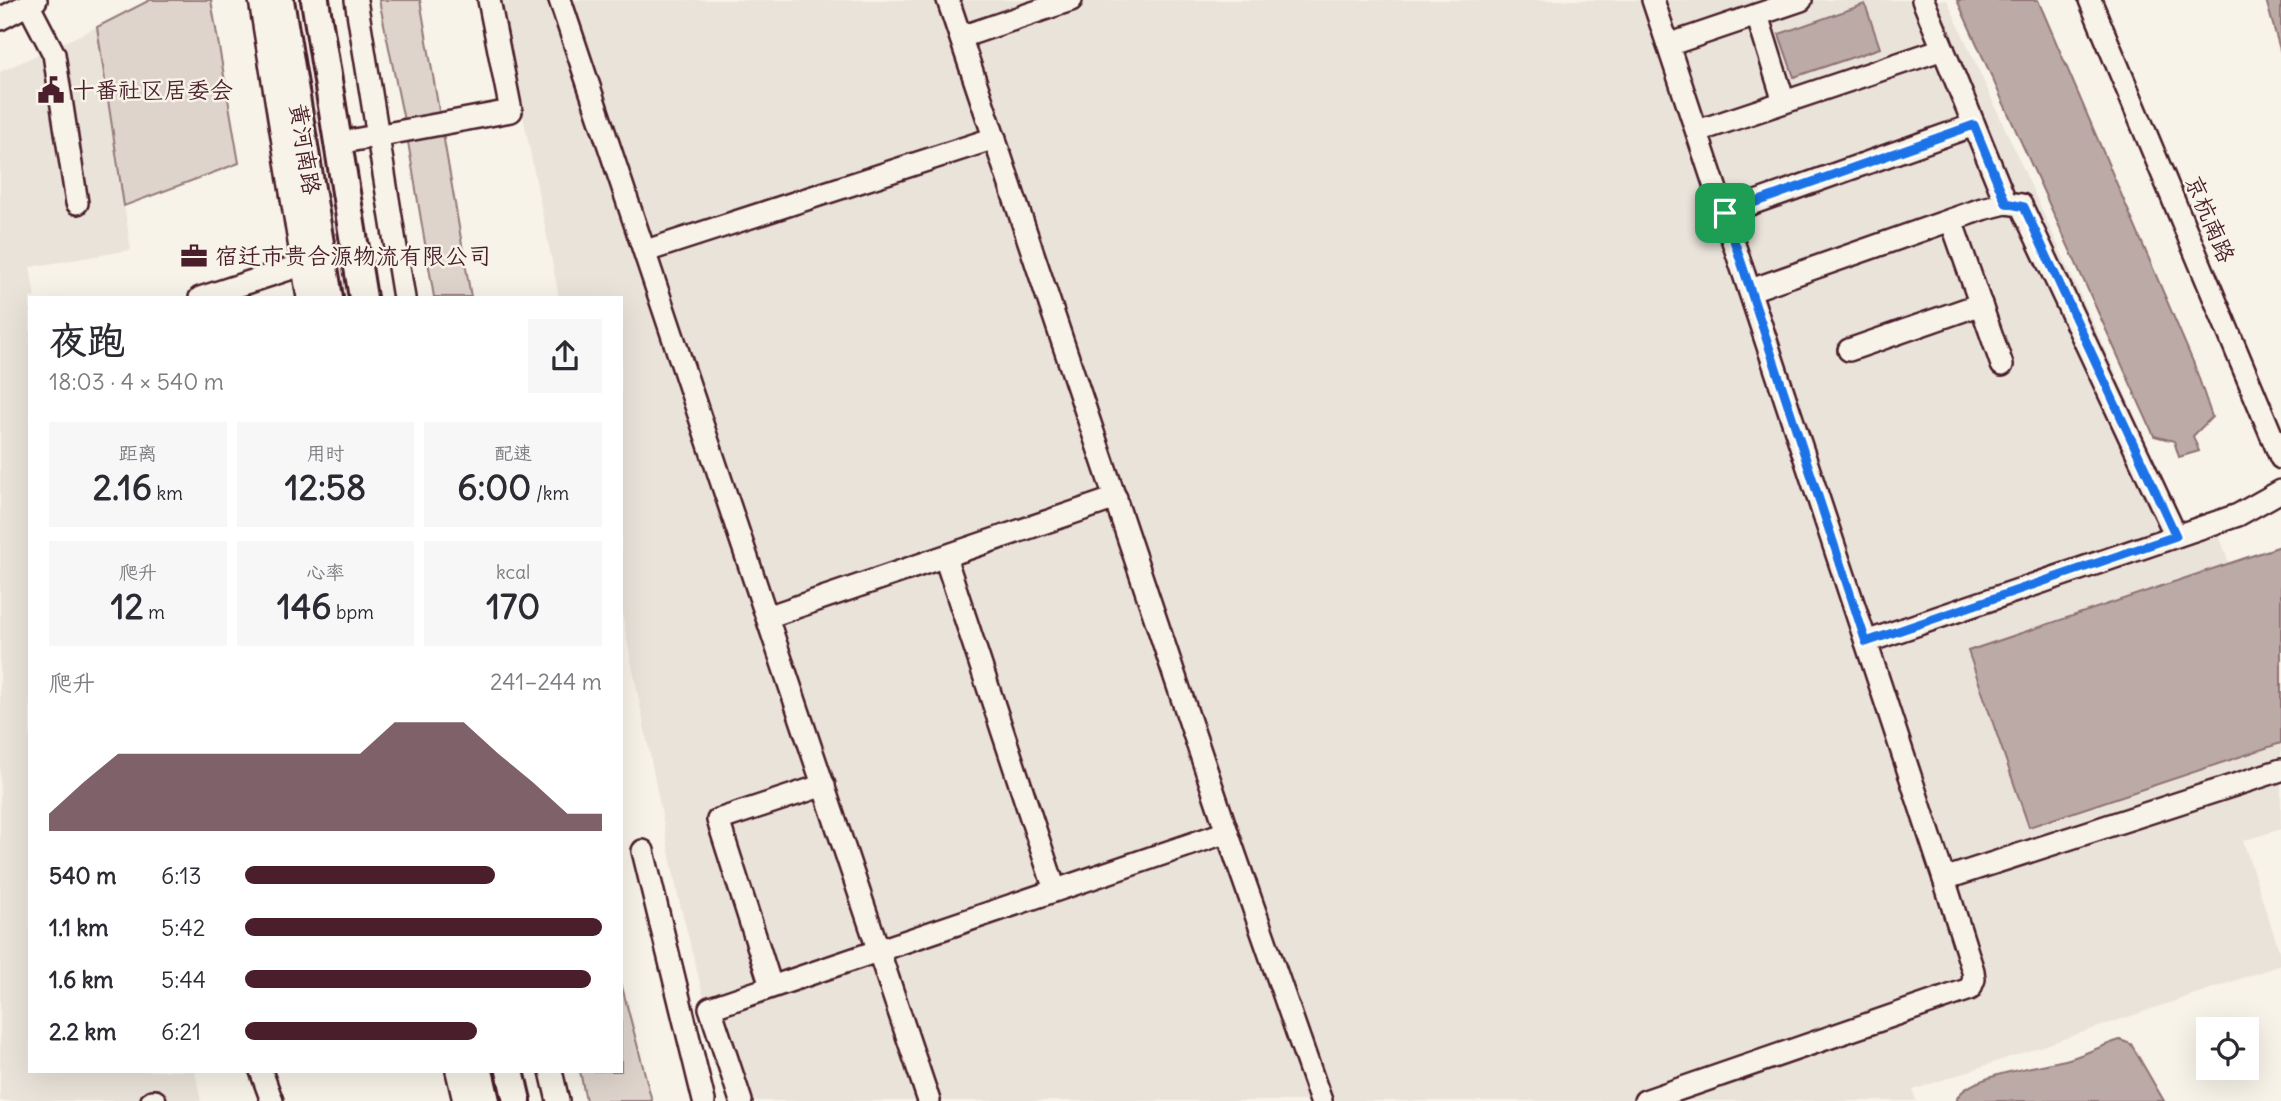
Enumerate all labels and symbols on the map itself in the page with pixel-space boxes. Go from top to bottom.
public building icon: 十番社区居委会 [36,75,66,105]
place label: 十番社区居委会 [72,75,233,104]
street label: 黄河南路 [284,101,327,197]
street label: 京杭南路 [2179,171,2242,267]
pin [1695,183,1755,243]
office icon: 宿迁市贵合源物流有限公司 [179,241,209,271]
place label: 宿迁市贵合源物流有限公司 [215,241,491,270]

